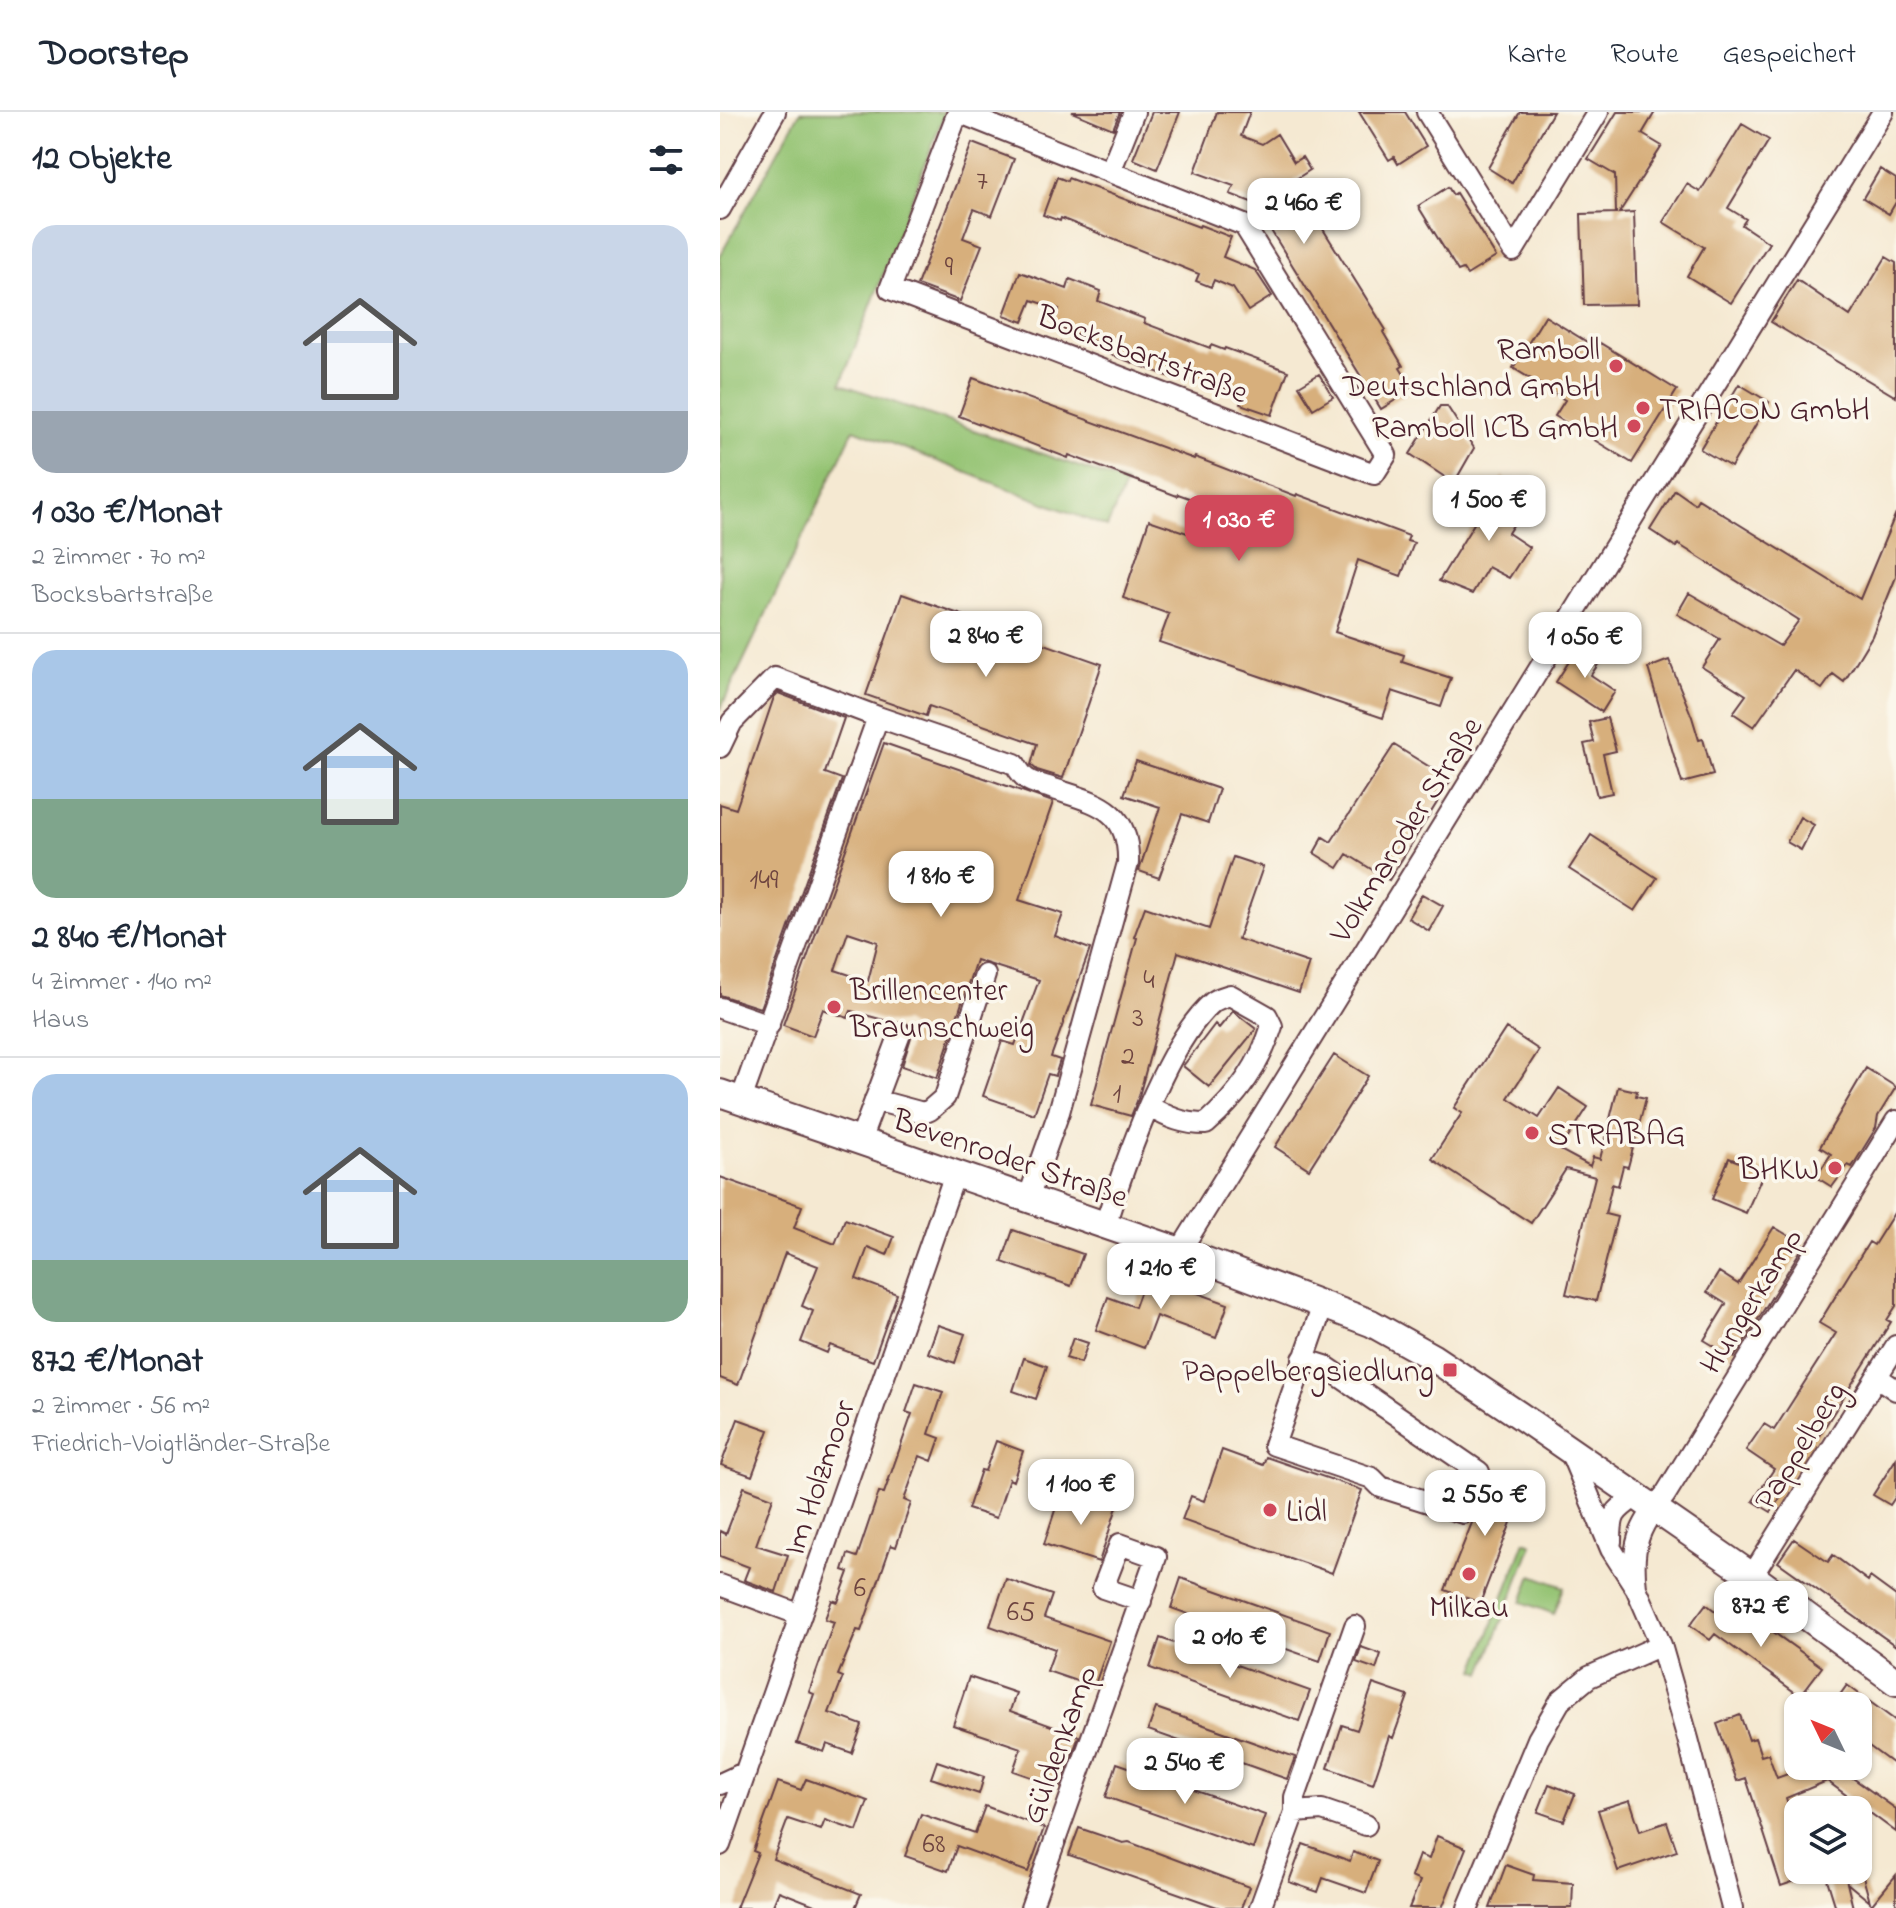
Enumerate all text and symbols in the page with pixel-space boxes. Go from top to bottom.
text: Doorstep [40,27,189,83]
text: Karte [1507,35,1567,76]
text: Route [1611,35,1678,76]
text: Gespeichert [1722,35,1856,76]
text: 12 Objekte [32,135,171,185]
icon: filters [644,138,688,182]
house number: 7 [976,162,988,203]
pin: 2 460 € [1230,178,1378,246]
text: 2 460 € [1265,185,1343,223]
house number: 9 [945,248,954,289]
icon: home [288,277,432,421]
street label: Bocksbartstraße [1028,294,1255,418]
place label: Ramboll Deutschland GmbH [1342,328,1600,412]
marker: Ramboll Deutschland GmbH [1607,357,1625,375]
place label: TRIACON GmbH [1659,388,1870,435]
marker: TRIACON GmbH [1634,399,1652,417]
place label: Ramboll ICB GmbH [1372,406,1618,453]
marker: Ramboll ICB GmbH [1625,417,1643,435]
pin: 1 500 € [1415,475,1563,543]
text: 1 500 € [1451,482,1527,520]
text: 1 030 €/Monat [32,489,222,539]
pin: 1 030 € [1165,495,1313,563]
text: 1 030 € [1203,502,1275,540]
text: 2 Zimmer · 70 m² [32,539,206,577]
text: Bocksbartstraße [32,577,213,615]
pin: 2 840 € [912,611,1060,679]
pin: 1 050 € [1511,612,1659,680]
text: 2 840 € [948,618,1024,656]
text: 1 050 € [1547,619,1623,657]
icon: home [288,702,432,846]
street label: Volkmaroder Straße [1319,708,1497,954]
pin: 1 810 € [867,851,1015,919]
text: 1 810 € [907,858,975,896]
house number: 149 [750,861,779,902]
text: 2 840 €/Monat [32,914,226,964]
house number: 4 [1143,961,1155,1002]
text: 4 Zimmer · 140 m² [32,964,212,1002]
place label: Brillencenter Braunschweig [849,969,1034,1053]
marker: Brillencenter Braunschweig [825,998,843,1016]
house number: 3 [1132,999,1144,1040]
text: Haus [32,1002,89,1040]
house number: 2 [1121,1037,1135,1078]
house number: 1 [1113,1075,1122,1116]
street label: Bevenroder Straße [885,1098,1134,1223]
place label: STRABAG [1548,1113,1686,1160]
marker: STRABAG [1523,1124,1541,1142]
icon: home [288,1126,432,1270]
place label: BHKW [1738,1148,1819,1195]
marker: BHKW [1826,1159,1844,1177]
street label: Hungerkamp [1689,1220,1817,1384]
pin: 1 210 € [1087,1243,1235,1311]
text: 1 210 € [1125,1250,1197,1288]
text: 872 €/Monat [32,1338,203,1388]
place label: Pappelbergsiedlung [1182,1350,1434,1397]
marker: Pappelbergsiedlung [1441,1361,1459,1379]
street label: Pappelberg [1744,1373,1860,1520]
text: 2 Zimmer · 56 m² [32,1388,210,1426]
street label: Im Holzmoor [773,1394,870,1562]
text: Friedrich-Voigtländer-Straße [32,1426,330,1464]
pin: 1 100 € [1007,1459,1155,1527]
text: 1 100 € [1046,1466,1116,1504]
pin: 2 550 € [1411,1470,1559,1538]
text: 2 550 € [1442,1477,1528,1515]
place label: Lidl [1286,1490,1327,1537]
marker: Lidl [1261,1501,1279,1519]
marker: Milkau [1460,1565,1478,1583]
house number: 6 [854,1569,866,1610]
pin: 872 € [1705,1581,1817,1649]
place label: Milkau [1429,1586,1509,1633]
text: 872 € [1732,1588,1790,1626]
house number: 65 [1007,1593,1035,1634]
pin: 2 010 € [1156,1612,1304,1680]
text: 2 010 € [1193,1619,1267,1657]
street label: Güldenkamp [1011,1660,1112,1831]
north arrow [1784,1692,1872,1780]
map controls [1784,1692,1872,1884]
pin: 2 540 € [1111,1738,1259,1806]
text: 2 540 € [1145,1745,1225,1783]
button: layers [1784,1796,1872,1884]
house number: 68 [923,1825,945,1866]

